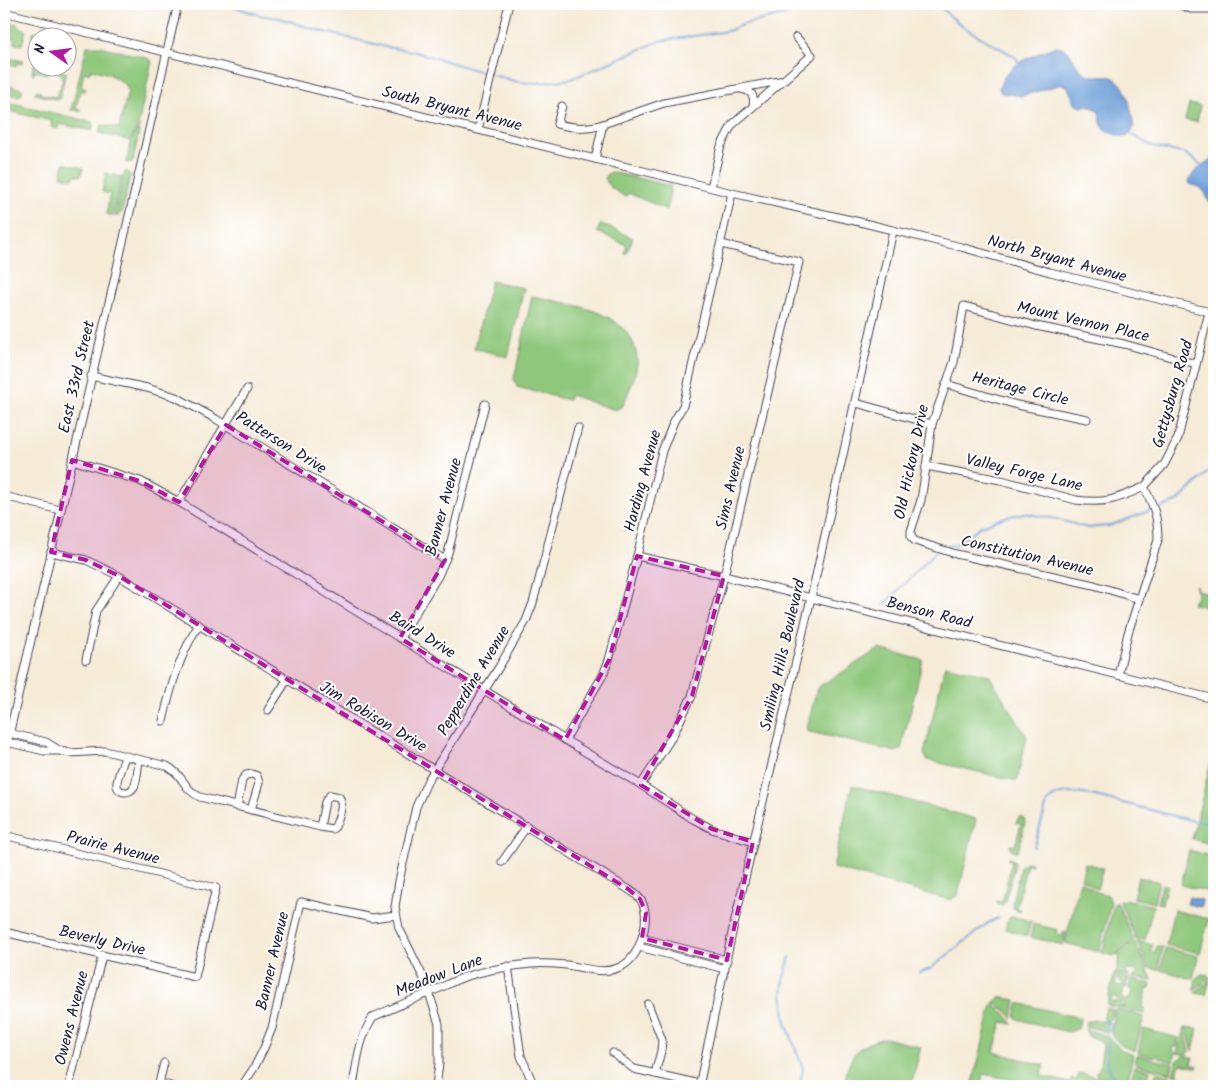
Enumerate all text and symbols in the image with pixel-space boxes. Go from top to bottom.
north arrow [28,28,78,78]
text: N [29,42,52,56]
street label: South Bryant Avenue [379,80,525,138]
street label: North Bryant Avenue [985,228,1129,290]
street label: Mount Vernon Place [1014,295,1152,349]
street label: East 33rd Street [52,317,102,436]
street label: Gettysburg Road [1146,336,1201,451]
street label: Heritage Circle [969,365,1071,413]
street label: Old Hickory Drive [888,402,936,522]
street label: Patterson Drive [231,405,331,481]
street label: Harding Avenue [617,427,669,535]
street label: Sims Avenue [709,444,753,532]
street label: Valley Forge Lane [963,447,1085,499]
street label: Banner Avenue [419,455,469,559]
street label: Constitution Avenue [958,529,1096,583]
street label: Smiling Hills Boulevard [753,576,813,733]
street label: Benson Road [884,590,975,636]
street label: Baird Drive [384,605,460,665]
street label: Pepperdine Avenue [431,621,517,741]
street label: Jim Robison Drive [314,675,432,759]
street label: Prairie Avenue [64,824,162,872]
street label: Banner Avenue [249,909,297,1013]
street label: Beverly Drive [56,919,148,963]
street label: Meadow Lane [392,948,486,1004]
street label: Owens Avenue [48,968,96,1068]

